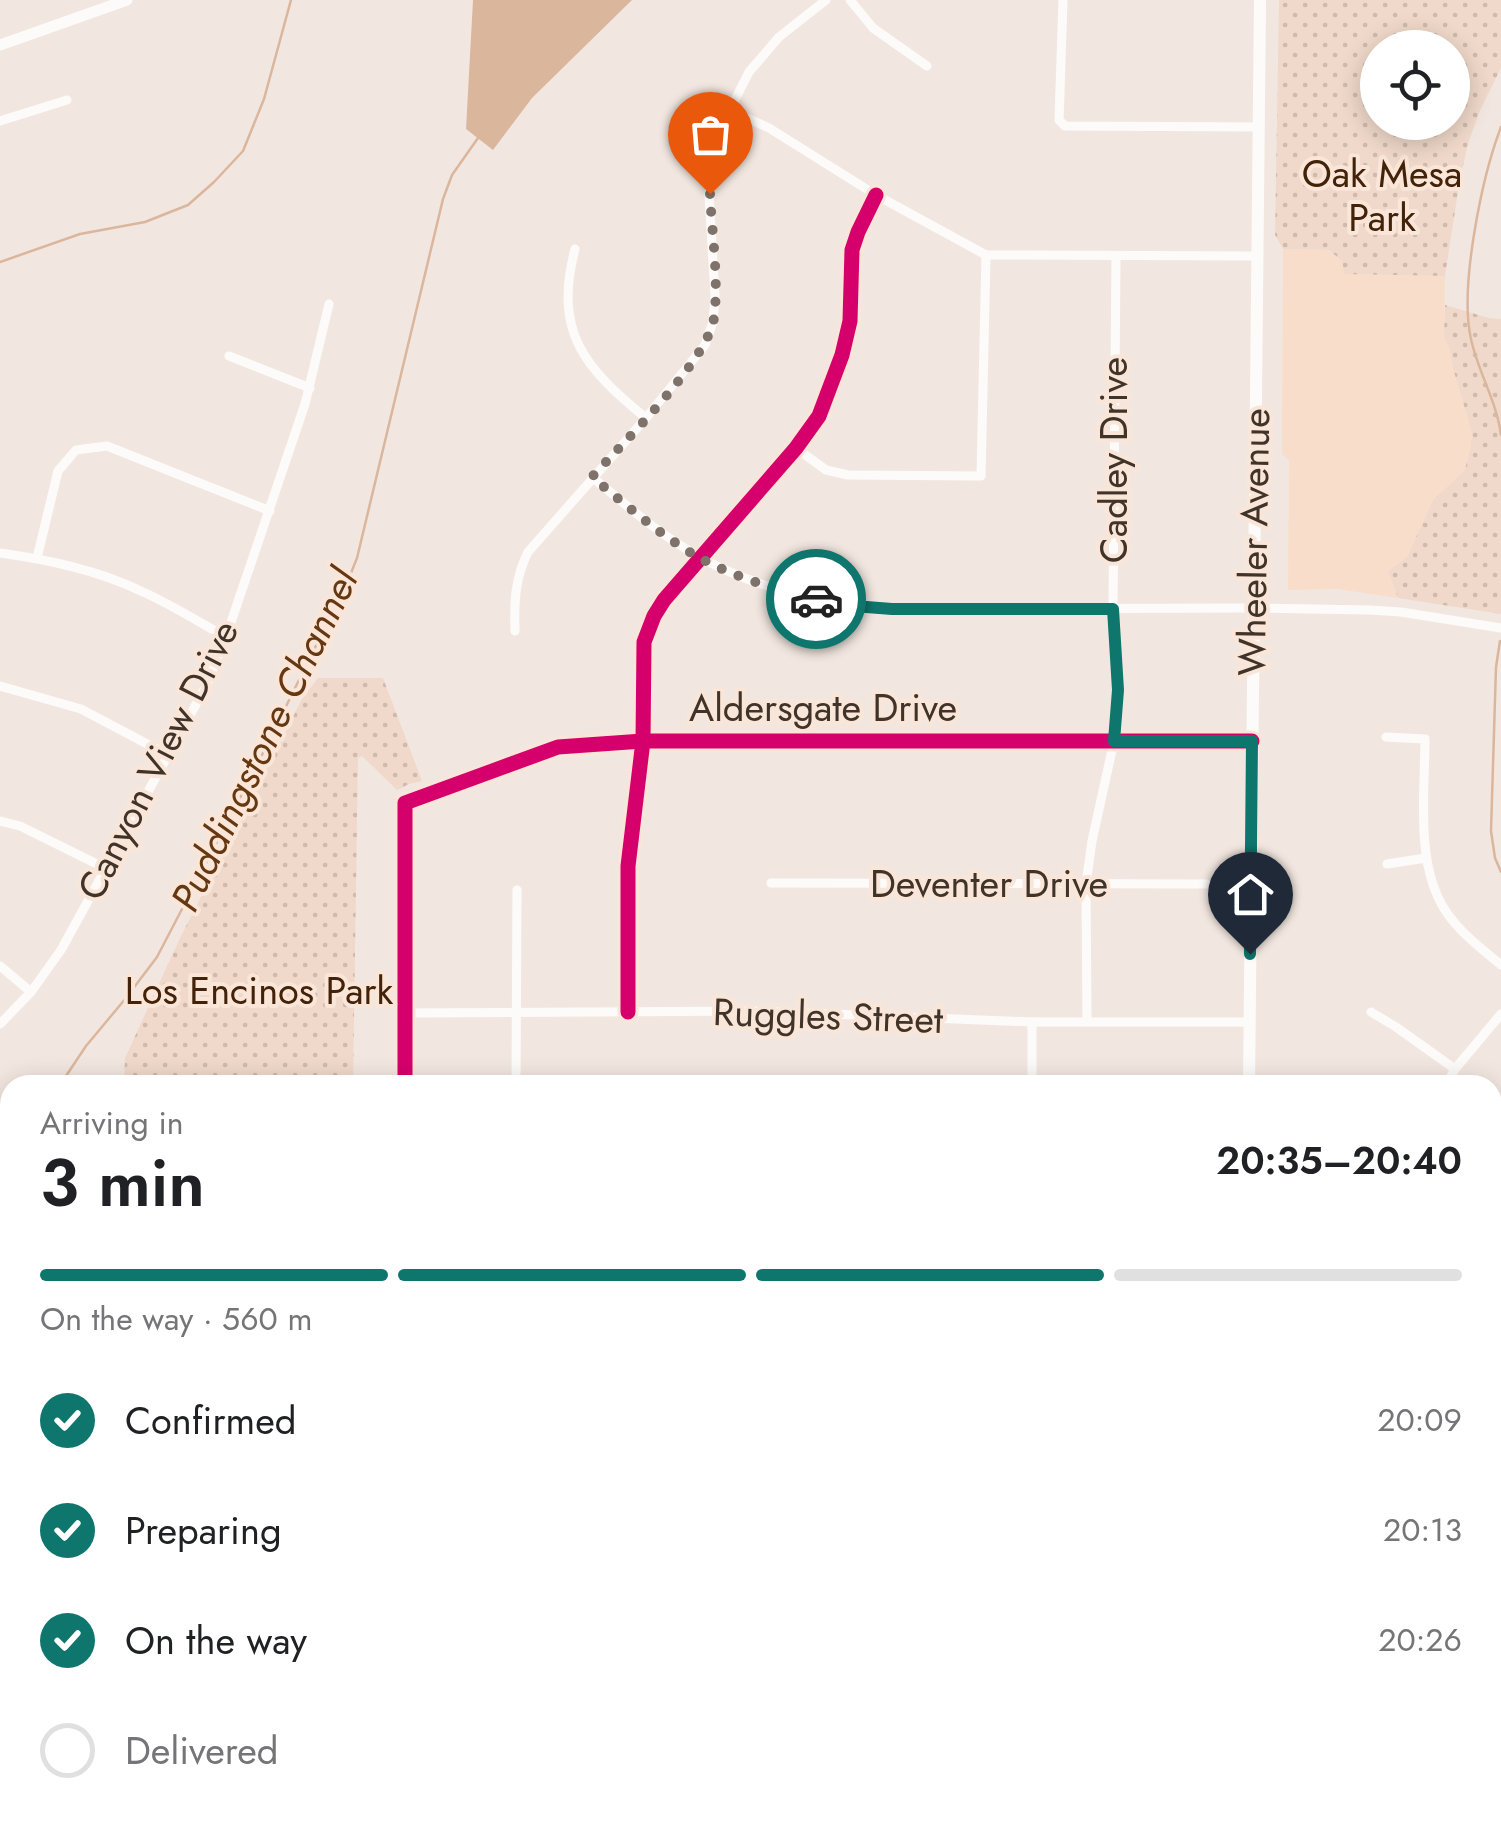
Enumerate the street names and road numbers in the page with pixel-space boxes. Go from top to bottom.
street label: Cadley Drive [1086,357,1141,563]
street label: Wheeler Avenue [1224,408,1283,676]
street label: Canyon View Drive [63,610,252,909]
street label: Aldersgate Drive [689,680,957,735]
street label: Deventer Drive [870,856,1108,911]
street label: Ruggles Street [712,984,944,1047]

